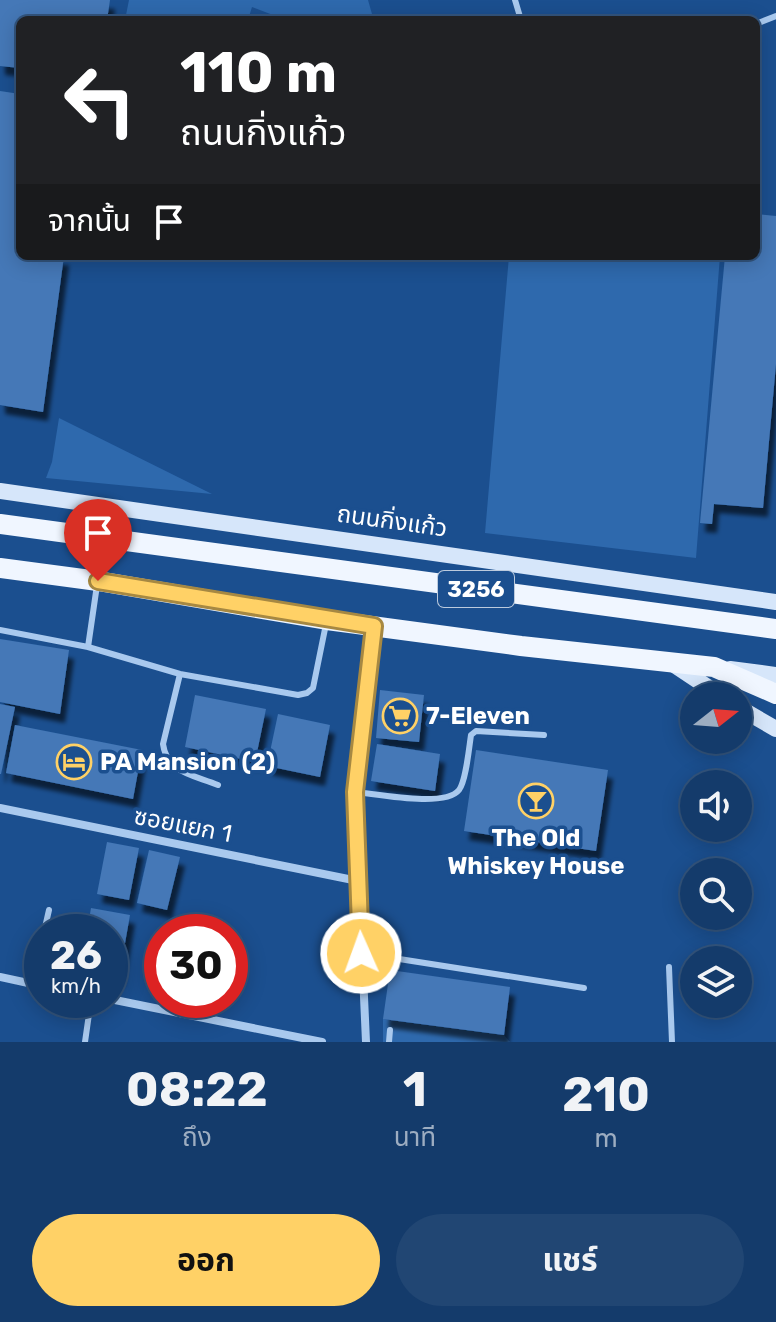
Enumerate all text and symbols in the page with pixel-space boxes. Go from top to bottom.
text: 110 m [180,40,337,106]
icon: left [48,48,152,152]
text: ถนนกิ่งแก้ว [180,111,347,154]
icon: arrive [147,200,191,244]
text: จากนั้น [48,203,131,239]
street label: ถนนกิ่งแก้ว [335,498,449,543]
pin [64,499,132,581]
icon: arrive [76,511,120,555]
road number: 3256 [438,571,514,607]
north arrow [680,682,752,754]
map controls [680,682,752,1018]
supermarket icon: 7-Eleven [381,697,419,735]
place label: 7-Eleven [426,702,530,730]
hotel icon: PA Mansion (2) [55,743,93,781]
place label: PA Mansion (2) [100,748,275,776]
button: sound [680,770,752,842]
bar icon: The Old Whiskey House [517,782,555,820]
street label: ซอยแยก 1 [132,802,234,848]
place label: The Old Whiskey House [447,824,625,880]
button: search [680,858,752,930]
position arrow [319,911,403,995]
speed limit sign: 30 [144,914,248,1018]
text: 26 [50,932,102,979]
button: layers [680,946,752,1018]
text: km/h [51,974,101,998]
text: 08:22 [126,1061,268,1118]
text: 1 [403,1061,427,1118]
text: 210 [562,1066,650,1123]
text: ถึง [182,1122,212,1153]
text: นาที [394,1122,436,1153]
text: m [594,1123,618,1154]
button: ออก [32,1214,380,1306]
button: แชร์ [396,1214,744,1306]

